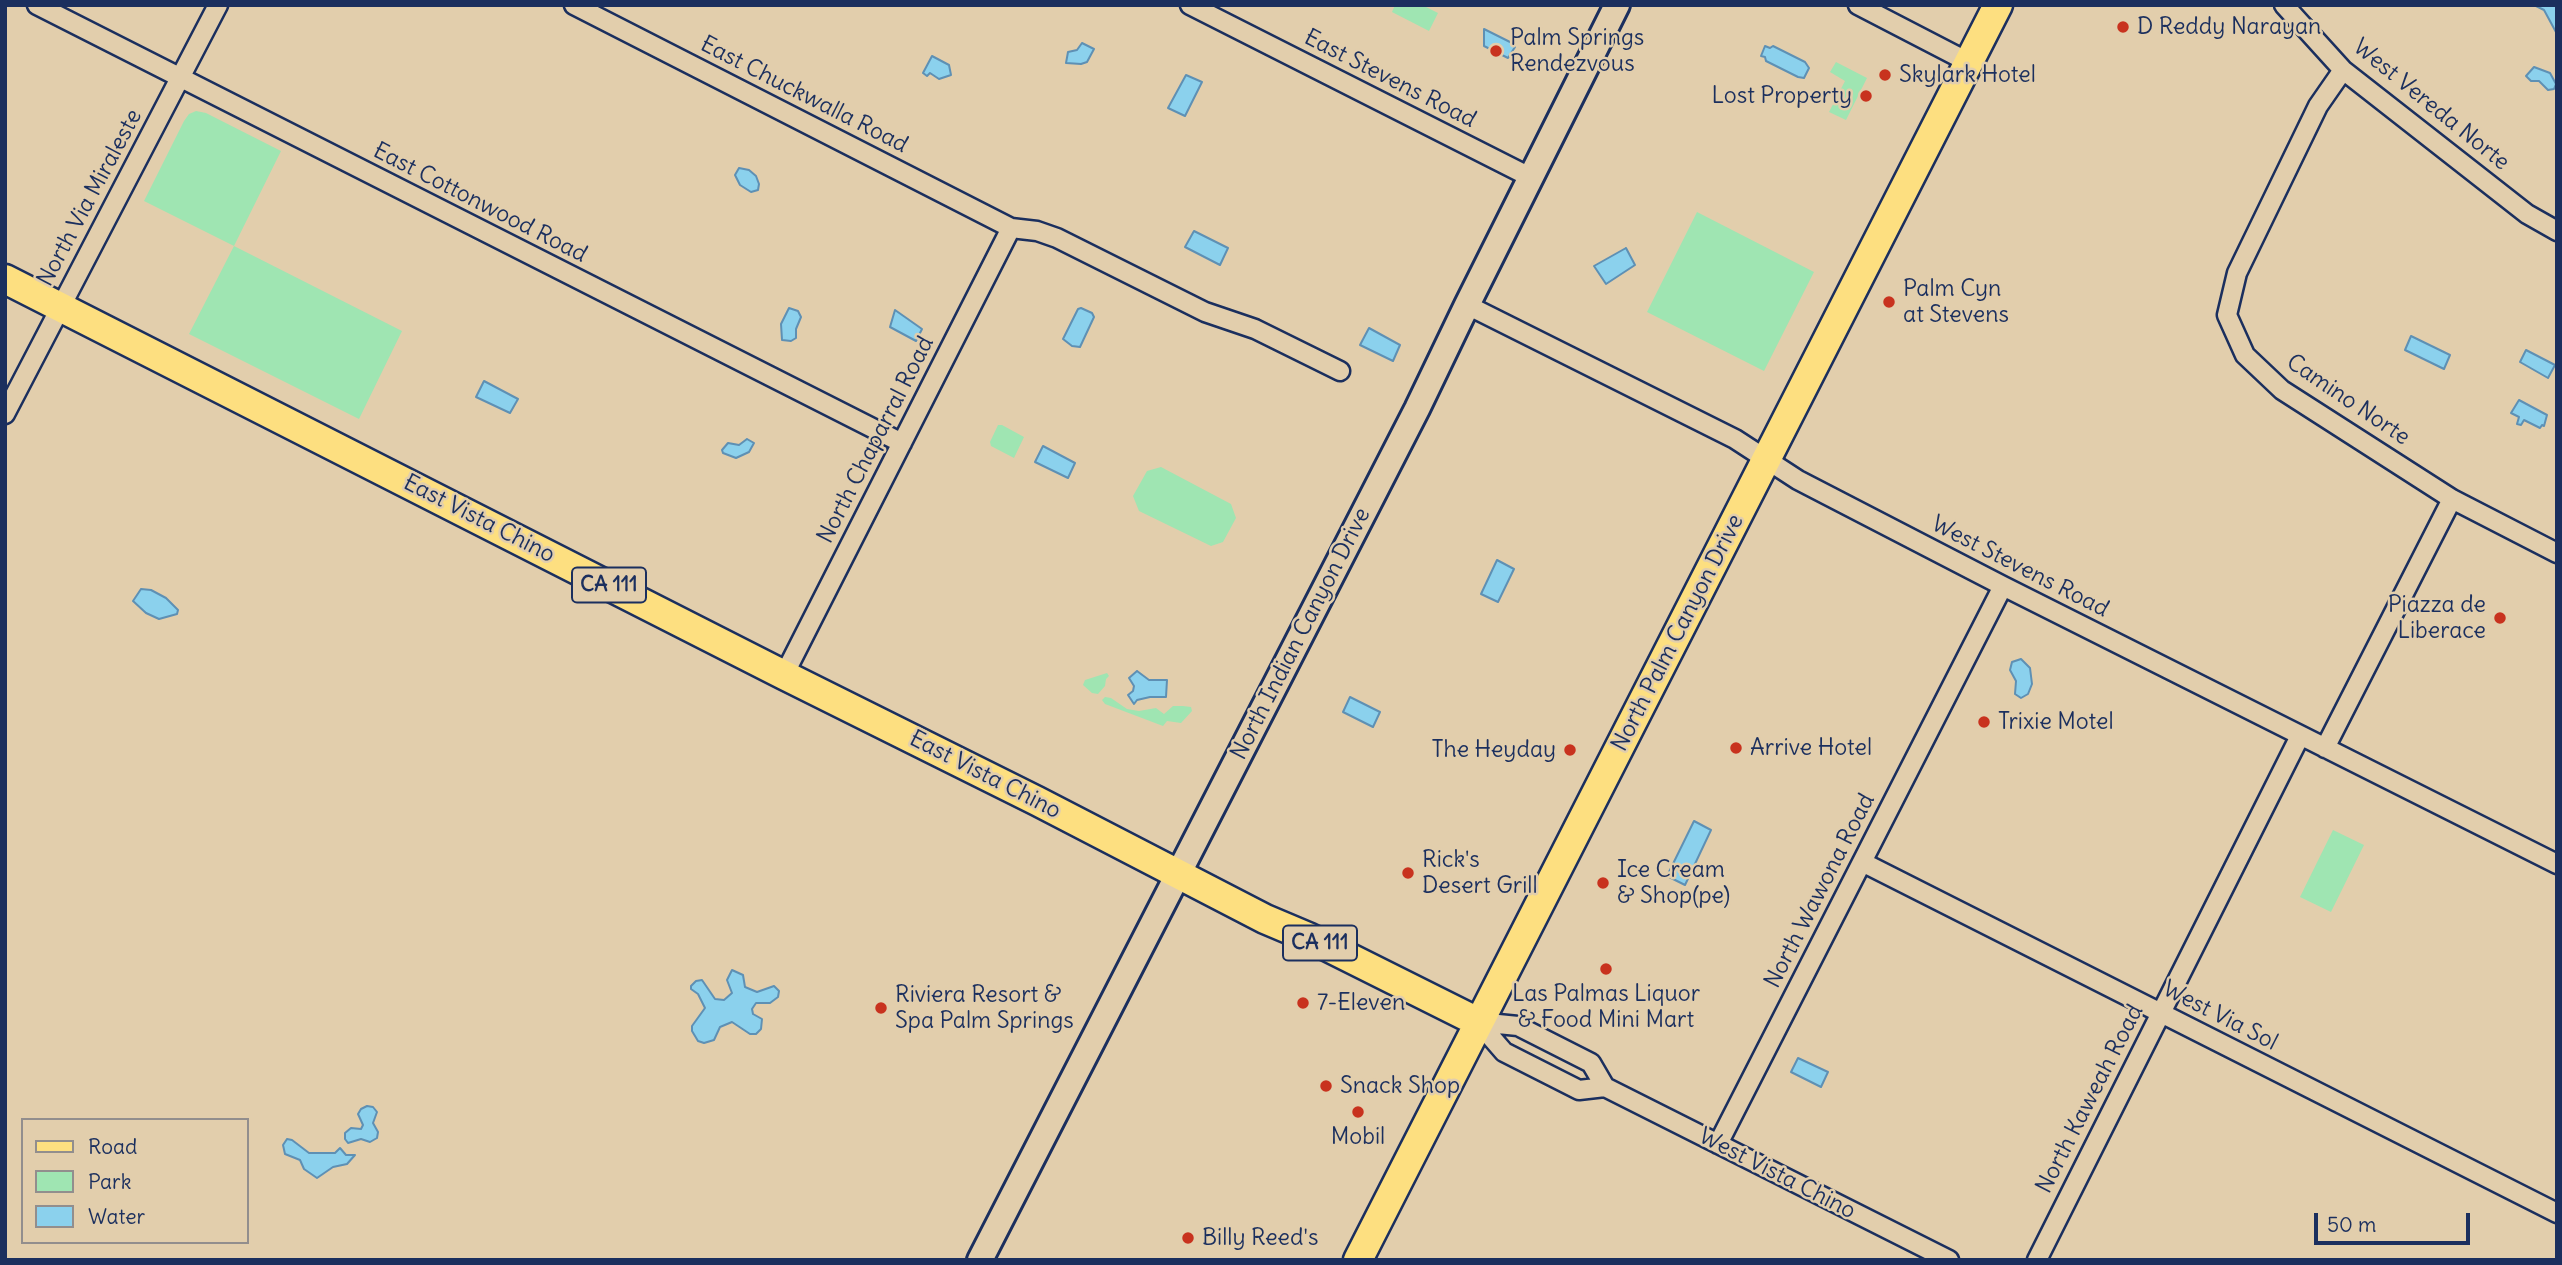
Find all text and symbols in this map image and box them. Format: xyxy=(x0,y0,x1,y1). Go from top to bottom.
place label: D Reddy Narayan xyxy=(2137,13,2321,41)
marker: D Reddy Narayan xyxy=(2115,19,2131,35)
street label: East Stevens Road xyxy=(1300,24,1480,134)
place label: Palm Springs Rendezvous xyxy=(1510,24,1644,78)
street label: East Chuckwalla Road xyxy=(696,31,912,159)
street label: West Vereda Norte xyxy=(2347,34,2515,176)
marker: Palm Springs Rendezvous xyxy=(1488,43,1504,59)
place label: Skylark Hotel xyxy=(1899,61,2036,89)
marker: Skylark Hotel xyxy=(1877,67,1893,83)
place label: Lost Property xyxy=(1712,82,1852,110)
marker: Lost Property xyxy=(1858,88,1874,104)
street label: North Via Miraleste xyxy=(32,105,148,291)
street label: East Cottonwood Road xyxy=(369,137,591,269)
place label: Palm Cyn at Stevens xyxy=(1903,275,2009,329)
marker: Palm Cyn at Stevens xyxy=(1881,294,1897,310)
street label: North Chaparral Road xyxy=(812,332,940,548)
street label: Camino Norte xyxy=(2281,349,2415,451)
street label: East Vista Chino xyxy=(399,469,559,569)
street label: North Indian Canyon Drive xyxy=(1225,504,1377,764)
street label: North Palm Canyon Drive xyxy=(1606,510,1750,756)
street label: West Stevens Road xyxy=(1927,510,2113,624)
road number: CA 111 xyxy=(572,568,646,602)
place label: Piazza de Liberace xyxy=(2388,591,2486,645)
marker: Piazza de Liberace xyxy=(2492,610,2508,626)
place label: Trixie Motel xyxy=(1998,708,2114,736)
marker: Trixie Motel xyxy=(1976,714,1992,730)
street label: East Vista Chino xyxy=(905,725,1065,825)
place label: Arrive Hotel xyxy=(1750,734,1872,762)
place label: The Heyday xyxy=(1431,736,1556,764)
marker: Arrive Hotel xyxy=(1728,740,1744,756)
marker: The Heyday xyxy=(1562,742,1578,758)
street label: North Wawona Road xyxy=(1759,789,1881,993)
place label: Rick's Desert Grill xyxy=(1422,846,1538,900)
place label: Ice Cream & Shop(pe) xyxy=(1617,856,1730,910)
marker: Rick's Desert Grill xyxy=(1400,865,1416,881)
marker: Ice Cream & Shop(pe) xyxy=(1595,875,1611,891)
road number: CA 111 xyxy=(1283,926,1357,960)
marker: Las Palmas Liquor & Food Mini Mart xyxy=(1598,961,1614,977)
street label: West Via Sol xyxy=(2158,975,2282,1057)
place label: Las Palmas Liquor & Food Mini Mart xyxy=(1512,980,1700,1034)
place label: Riviera Resort & Spa Palm Springs xyxy=(895,981,1074,1035)
place label: 7-Eleven xyxy=(1317,989,1405,1017)
marker: 7-Eleven xyxy=(1295,995,1311,1011)
marker: Riviera Resort & Spa Palm Springs xyxy=(873,1000,889,1016)
street label: North Kaweah Road xyxy=(2030,1000,2150,1198)
place label: Snack Shop xyxy=(1340,1072,1460,1100)
marker: Snack Shop xyxy=(1318,1078,1334,1094)
marker: Mobil xyxy=(1350,1104,1366,1120)
legend xyxy=(21,1118,248,1244)
place label: Mobil xyxy=(1331,1123,1385,1151)
street label: West Vista Chino xyxy=(1694,1123,1860,1225)
text: Road xyxy=(88,1133,137,1160)
text: Park xyxy=(88,1168,131,1195)
scale bar xyxy=(2317,1198,2473,1242)
text: Water xyxy=(88,1203,145,1230)
text: 50 m xyxy=(2327,1211,2376,1238)
place label: Billy Reed's xyxy=(1202,1224,1318,1252)
marker: Billy Reed's xyxy=(1180,1230,1196,1246)

